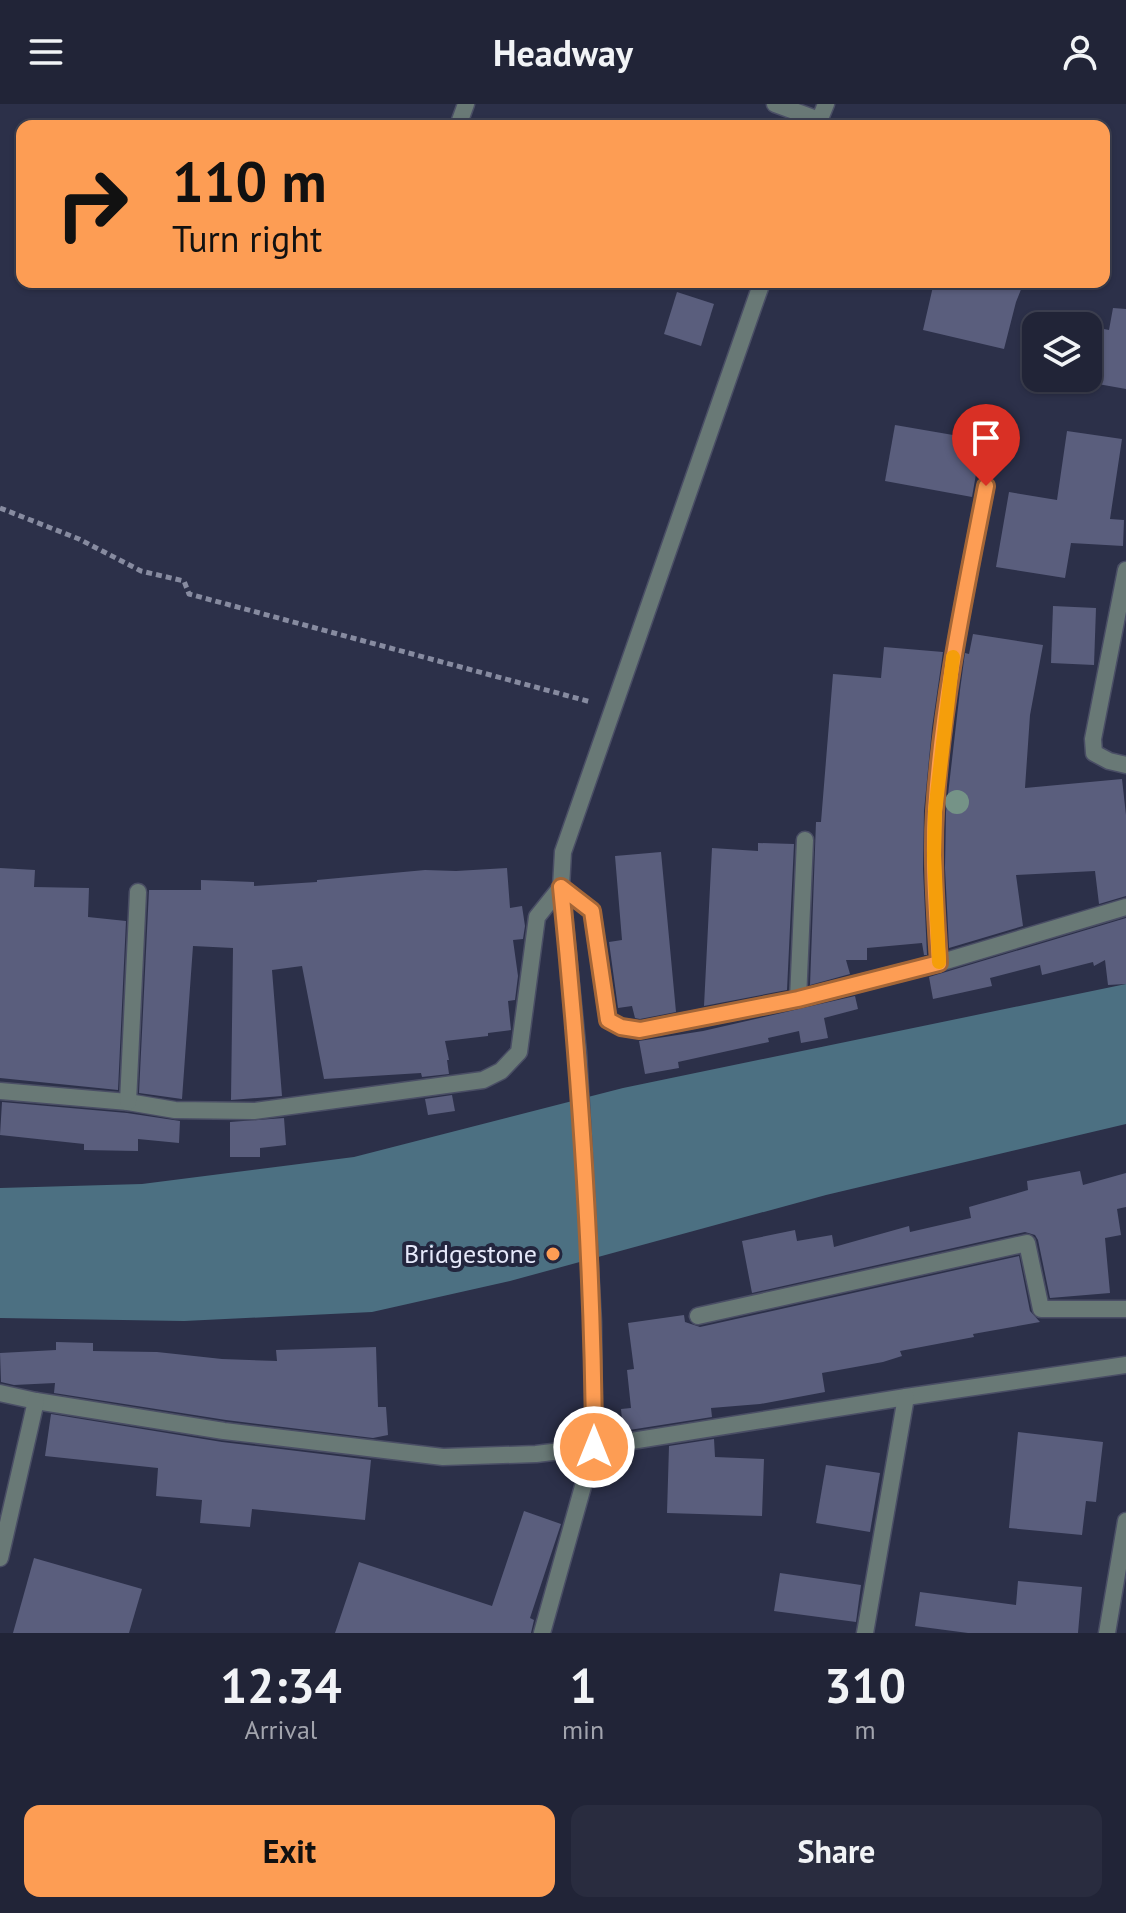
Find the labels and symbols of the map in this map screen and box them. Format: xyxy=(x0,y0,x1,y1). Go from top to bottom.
pin xyxy=(952,404,1020,486)
place label: Bridgestone xyxy=(404,1237,537,1270)
marker: Bridgestone xyxy=(544,1245,562,1263)
position arrow xyxy=(552,1405,636,1489)

